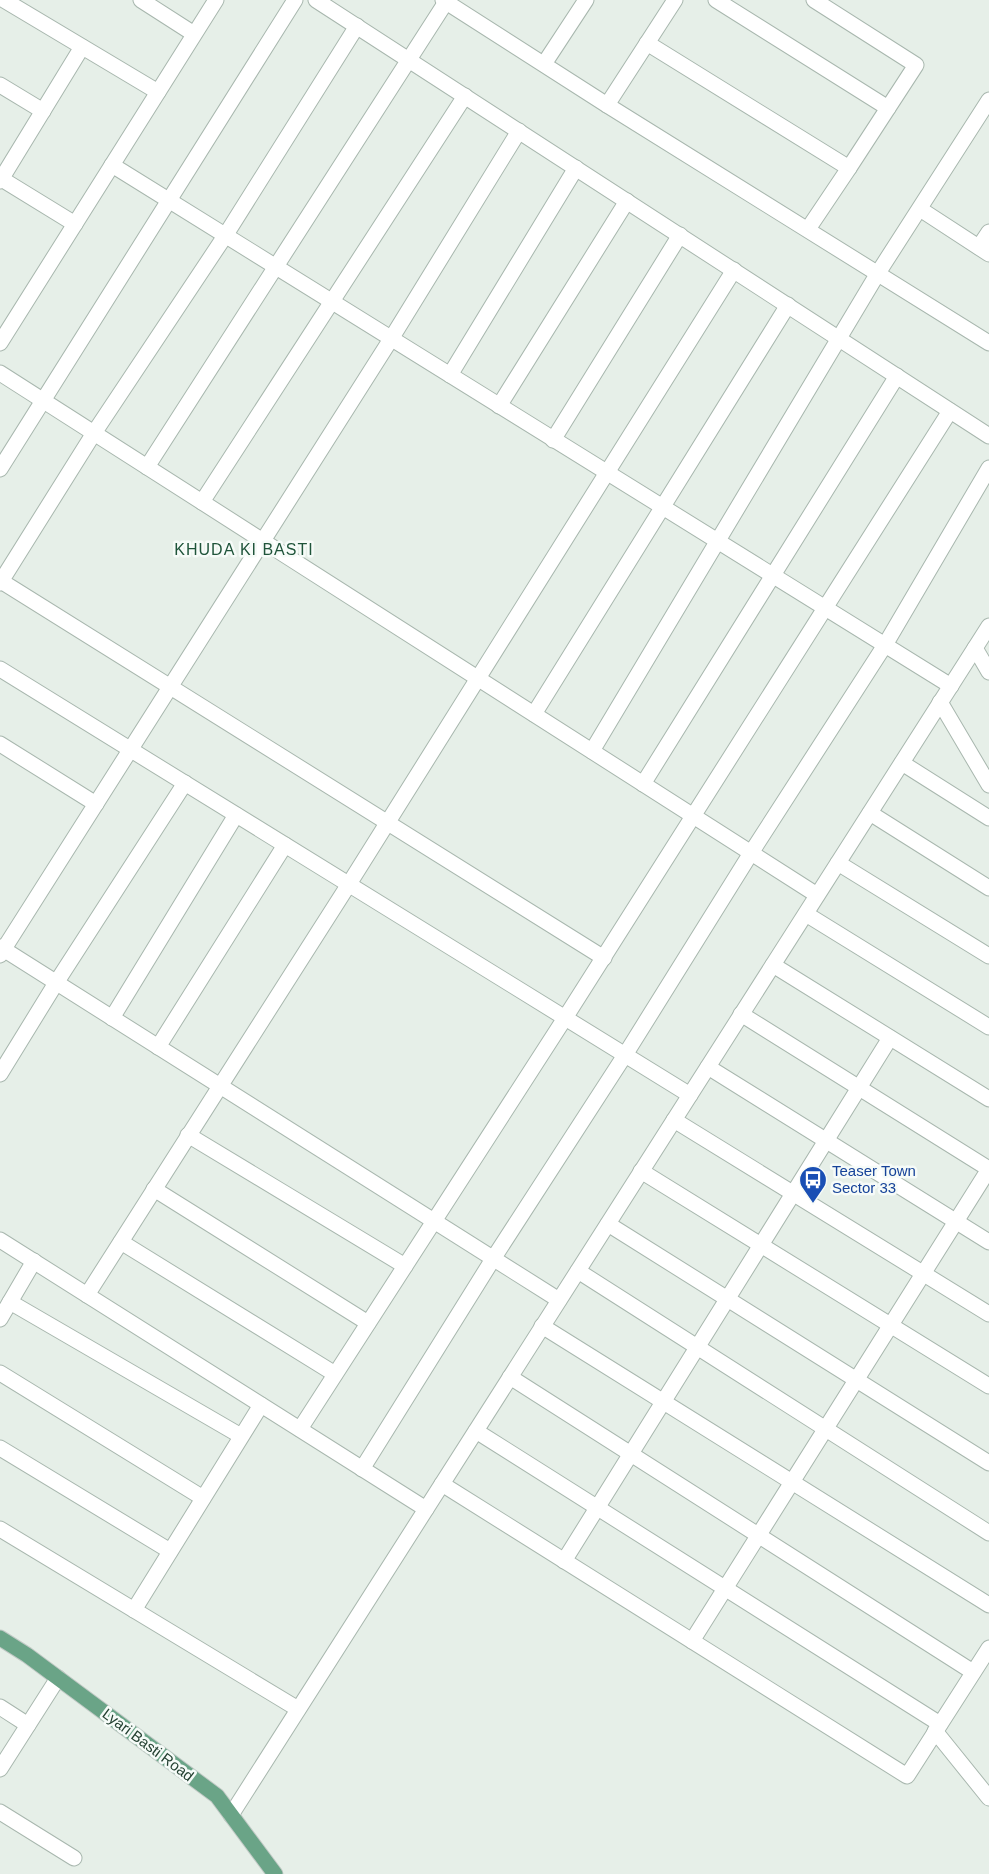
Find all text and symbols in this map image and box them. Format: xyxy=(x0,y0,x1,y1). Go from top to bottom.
district label: KHUDA KI BASTI xyxy=(174,541,314,558)
place label: Teaser Town Sector 33 xyxy=(832,1162,916,1196)
bus stop icon: Teaser Town Sector 33 xyxy=(798,1165,828,1204)
street label: Lyari Basti Road xyxy=(99,1705,197,1784)

